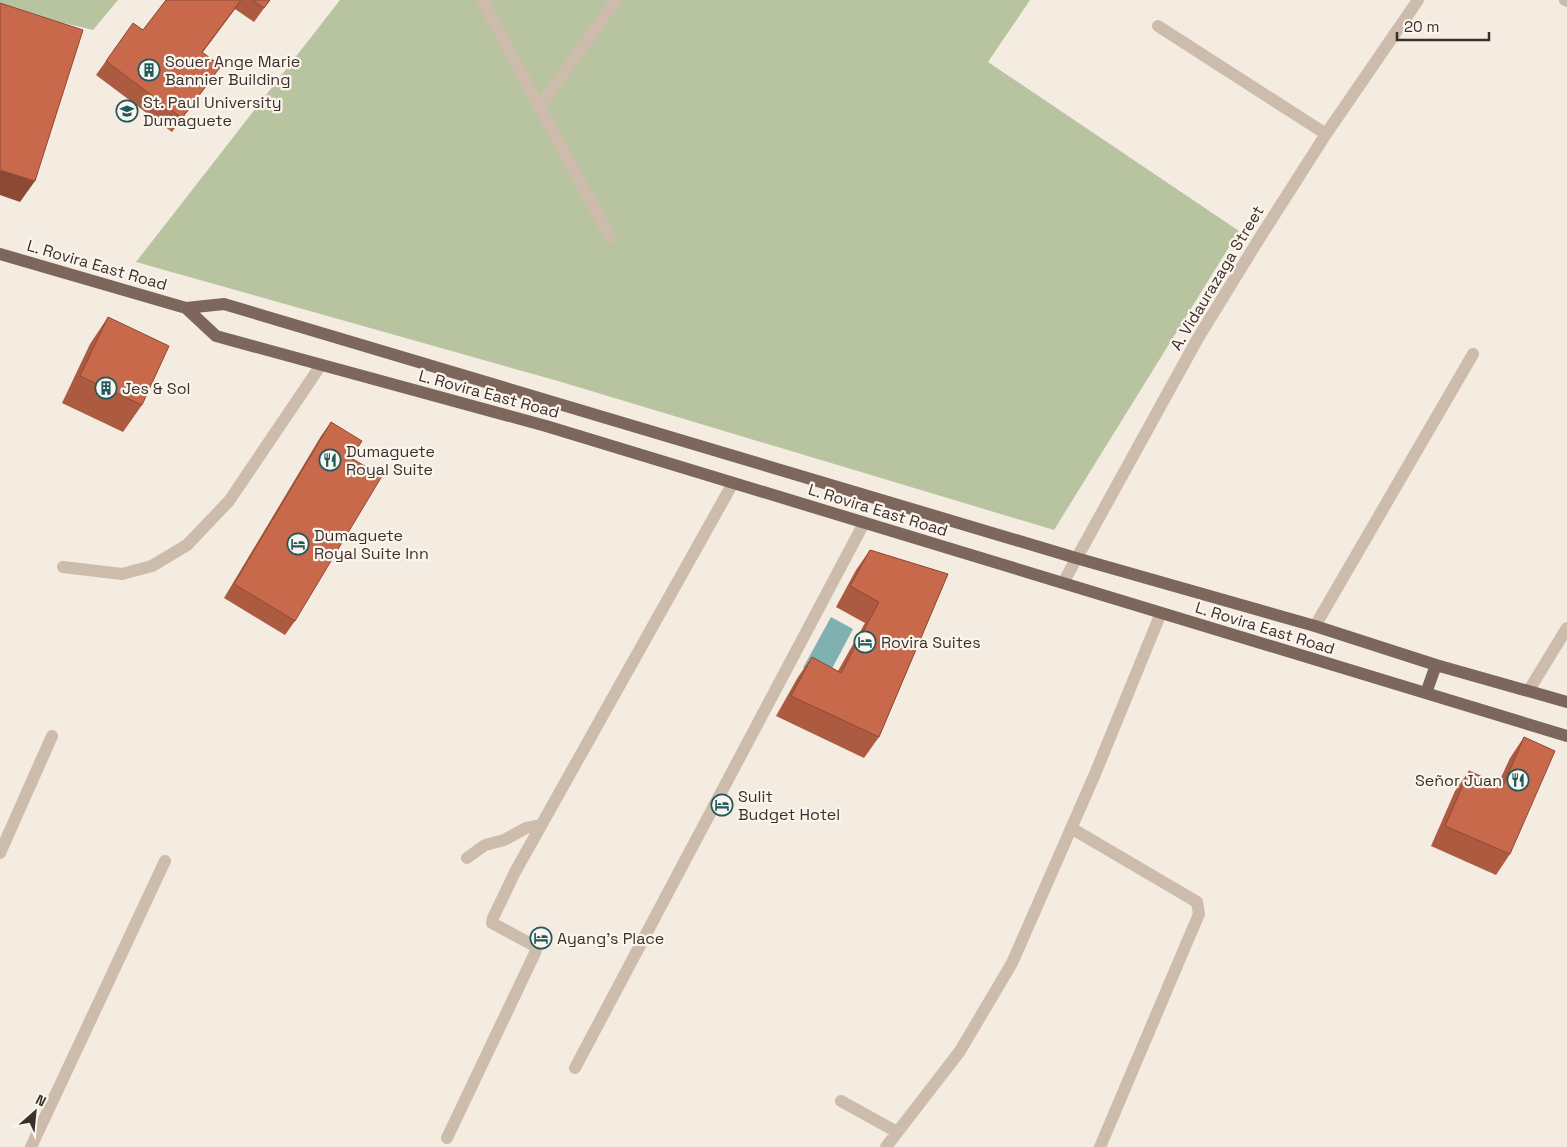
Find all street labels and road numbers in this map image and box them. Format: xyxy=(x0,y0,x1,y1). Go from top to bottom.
street label: A. Vidaurazaga Street xyxy=(1165,202,1269,354)
street label: L. Rovira East Road xyxy=(25,235,169,295)
street label: L. Rovira East Road xyxy=(416,365,562,423)
street label: L. Rovira East Road xyxy=(806,479,950,541)
street label: L. Rovira East Road xyxy=(1193,597,1337,659)

